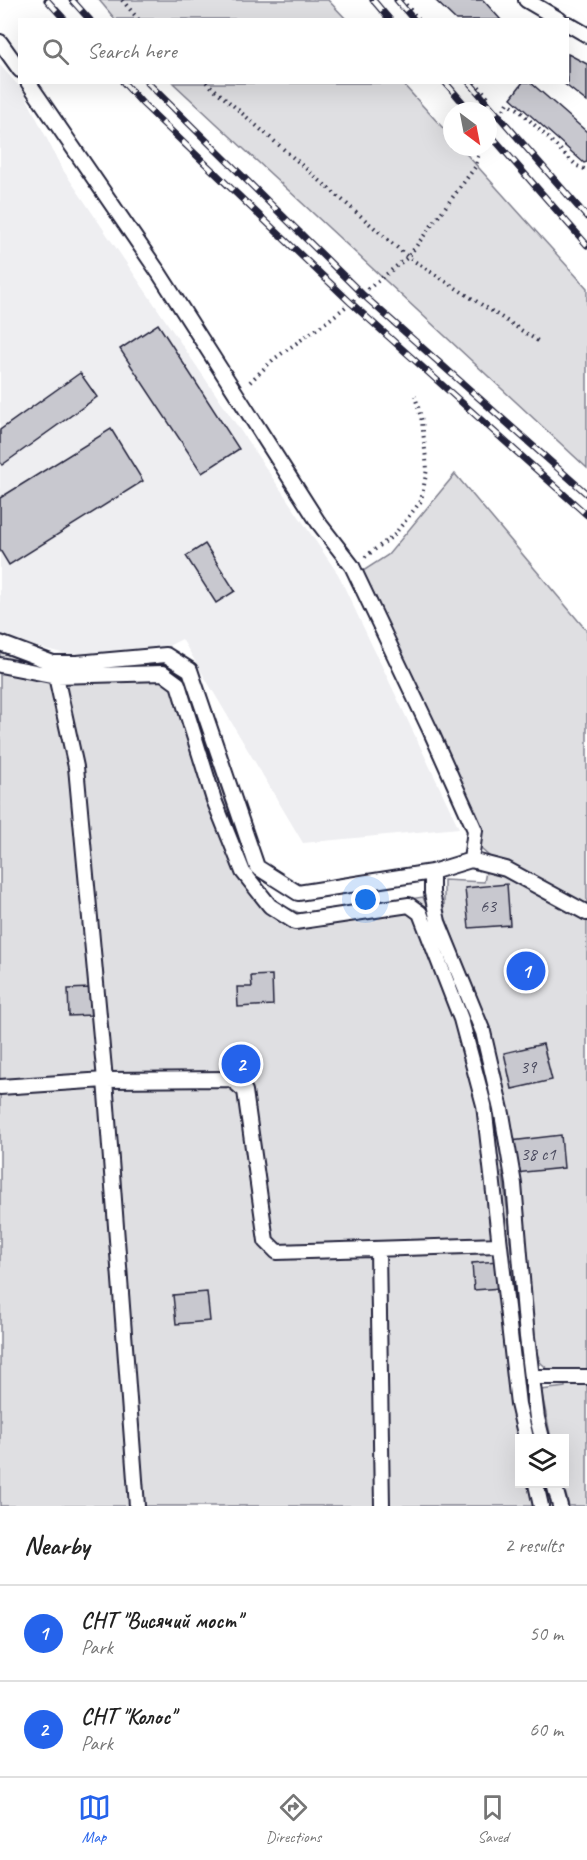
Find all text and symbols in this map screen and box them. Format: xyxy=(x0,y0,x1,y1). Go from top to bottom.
search box xyxy=(18,18,569,84)
icon: search xyxy=(39,35,72,68)
text: Search here xyxy=(87,37,177,65)
north arrow xyxy=(443,102,497,156)
your location xyxy=(351,885,380,914)
house number: 63 xyxy=(480,895,498,917)
pin: 1 xyxy=(506,948,546,994)
pin: 2 xyxy=(222,1042,260,1086)
house number: 39 xyxy=(520,1056,538,1078)
house number: 38 с1 xyxy=(520,1143,556,1165)
map controls xyxy=(515,1434,569,1488)
button: layers xyxy=(515,1434,569,1488)
text: Nearby xyxy=(24,1529,89,1562)
text: 2 results xyxy=(504,1533,563,1558)
text: СНТ "Висячий мост" xyxy=(81,1607,242,1635)
text: 1 xyxy=(39,1621,48,1646)
text: 50 m xyxy=(529,1621,563,1646)
text: Park xyxy=(81,1635,113,1660)
text: СНТ "Колос" xyxy=(81,1703,175,1731)
text: 2 xyxy=(39,1717,48,1742)
text: 60 m xyxy=(529,1717,563,1742)
text: Park xyxy=(81,1731,113,1756)
tab: Map xyxy=(78,1791,111,1847)
tab: Directions xyxy=(266,1791,321,1847)
tab: Saved xyxy=(476,1791,509,1847)

